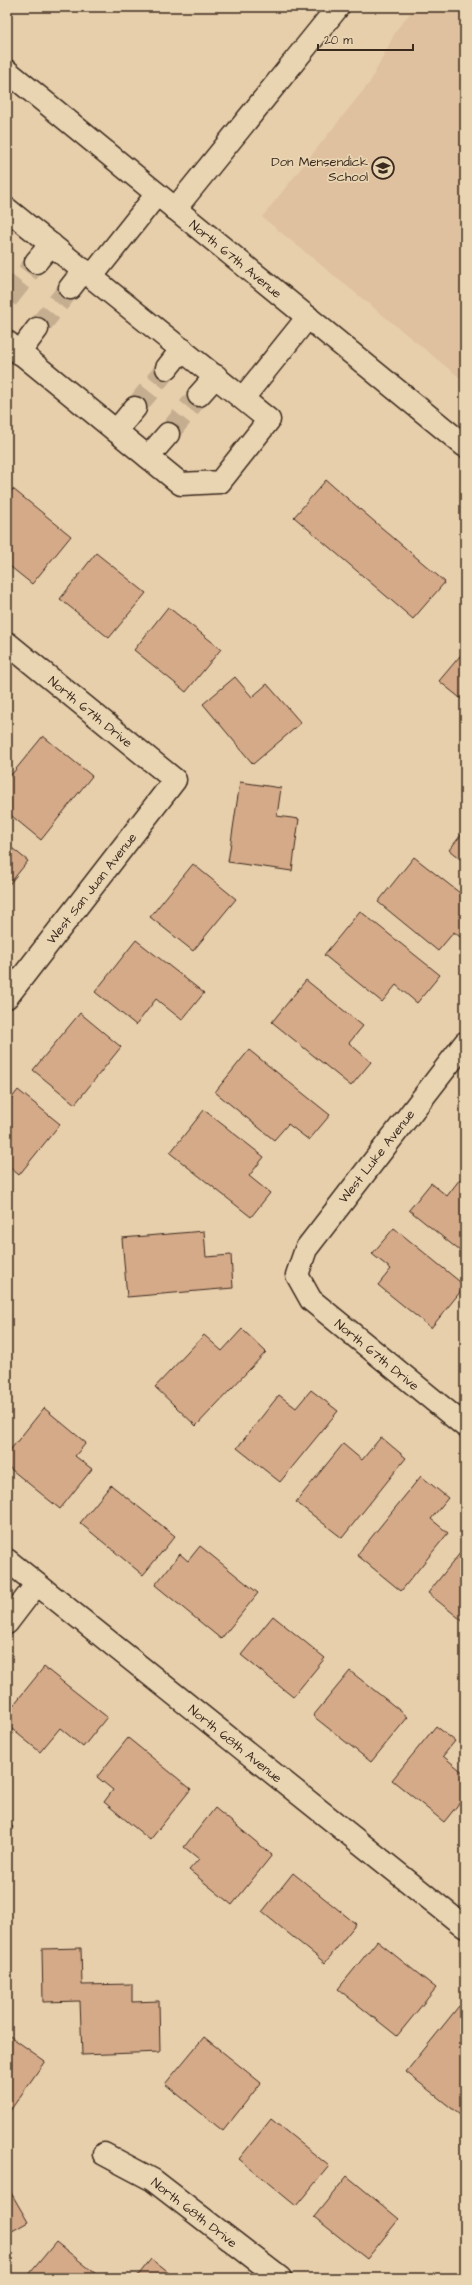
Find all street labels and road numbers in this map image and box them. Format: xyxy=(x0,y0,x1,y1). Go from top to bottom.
street label: North 67th Avenue xyxy=(185,216,286,303)
street label: North 67th Drive xyxy=(44,672,136,752)
street label: West San Juan Avenue xyxy=(43,829,141,948)
street label: West Luke Avenue xyxy=(335,1106,419,1207)
street label: North 67th Drive xyxy=(331,1315,423,1395)
street label: North 68th Avenue xyxy=(184,1701,286,1787)
street label: North 68th Drive xyxy=(147,2174,241,2252)

